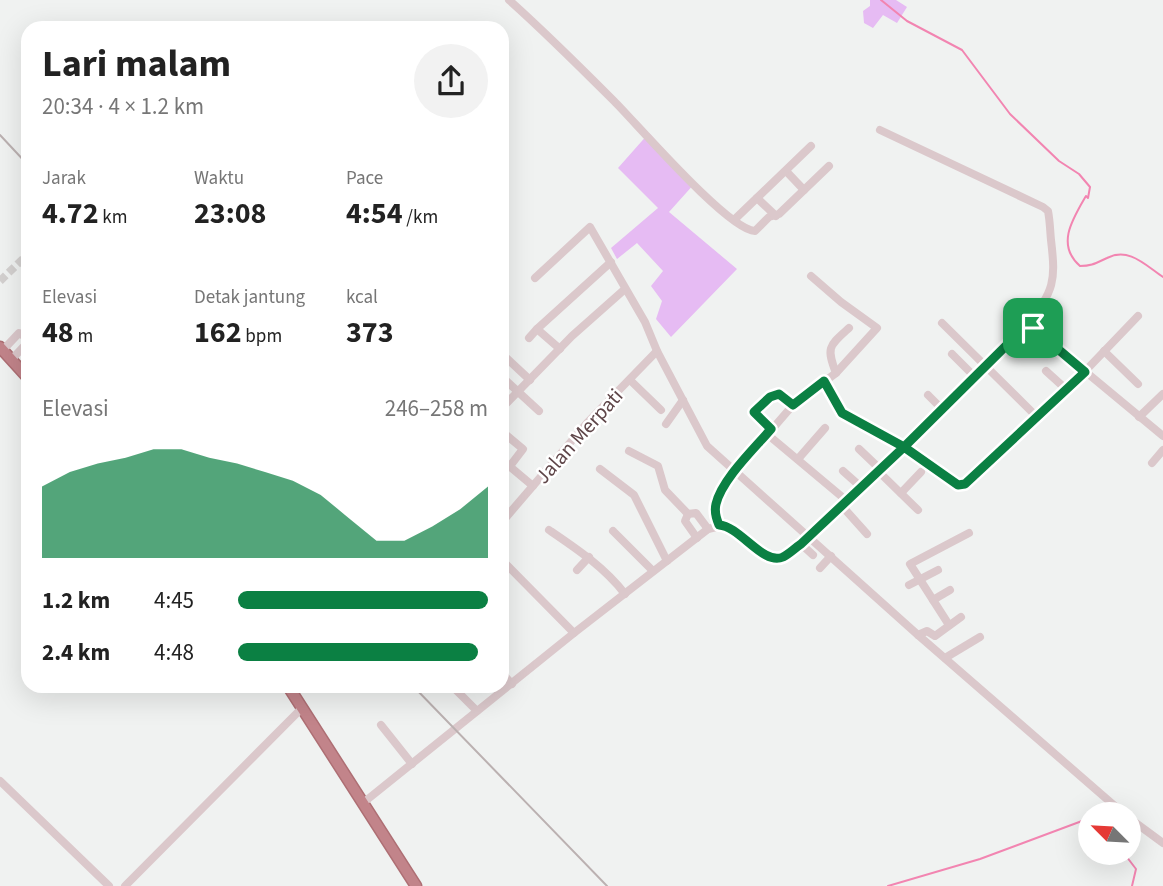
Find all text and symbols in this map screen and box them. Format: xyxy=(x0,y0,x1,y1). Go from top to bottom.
text: Lari malam xyxy=(42,37,231,91)
button: share xyxy=(414,44,488,118)
text: 20:34 · 4 × 1.2 km xyxy=(42,90,204,123)
text: Jarak xyxy=(42,165,86,192)
text: Waktu xyxy=(194,165,244,192)
text: Pace xyxy=(346,165,383,192)
text: 4.72 xyxy=(42,192,99,235)
text: 23:08 xyxy=(194,192,266,235)
text: 4:54 xyxy=(346,192,403,235)
text: km xyxy=(99,204,128,231)
text: /km xyxy=(403,204,438,231)
text: Elevasi xyxy=(42,284,97,311)
text: Detak jantung xyxy=(194,284,305,311)
text: kcal xyxy=(346,284,378,311)
pin xyxy=(1003,298,1063,358)
icon: arrive xyxy=(1014,309,1052,347)
text: 48 xyxy=(42,311,74,354)
text: 162 xyxy=(194,311,242,354)
text: 373 xyxy=(346,311,394,354)
text: m xyxy=(74,323,93,350)
text: bpm xyxy=(242,323,282,350)
street label: Jalan Merpati xyxy=(528,382,630,490)
text: Elevasi xyxy=(42,392,109,425)
text: 246–258 m xyxy=(385,392,488,425)
text: 1.2 km xyxy=(42,584,110,617)
text: 4:45 xyxy=(154,584,194,617)
text: 2.4 km xyxy=(42,636,110,669)
text: 4:48 xyxy=(154,636,194,669)
north arrow xyxy=(1078,802,1141,864)
map controls xyxy=(1078,802,1141,865)

